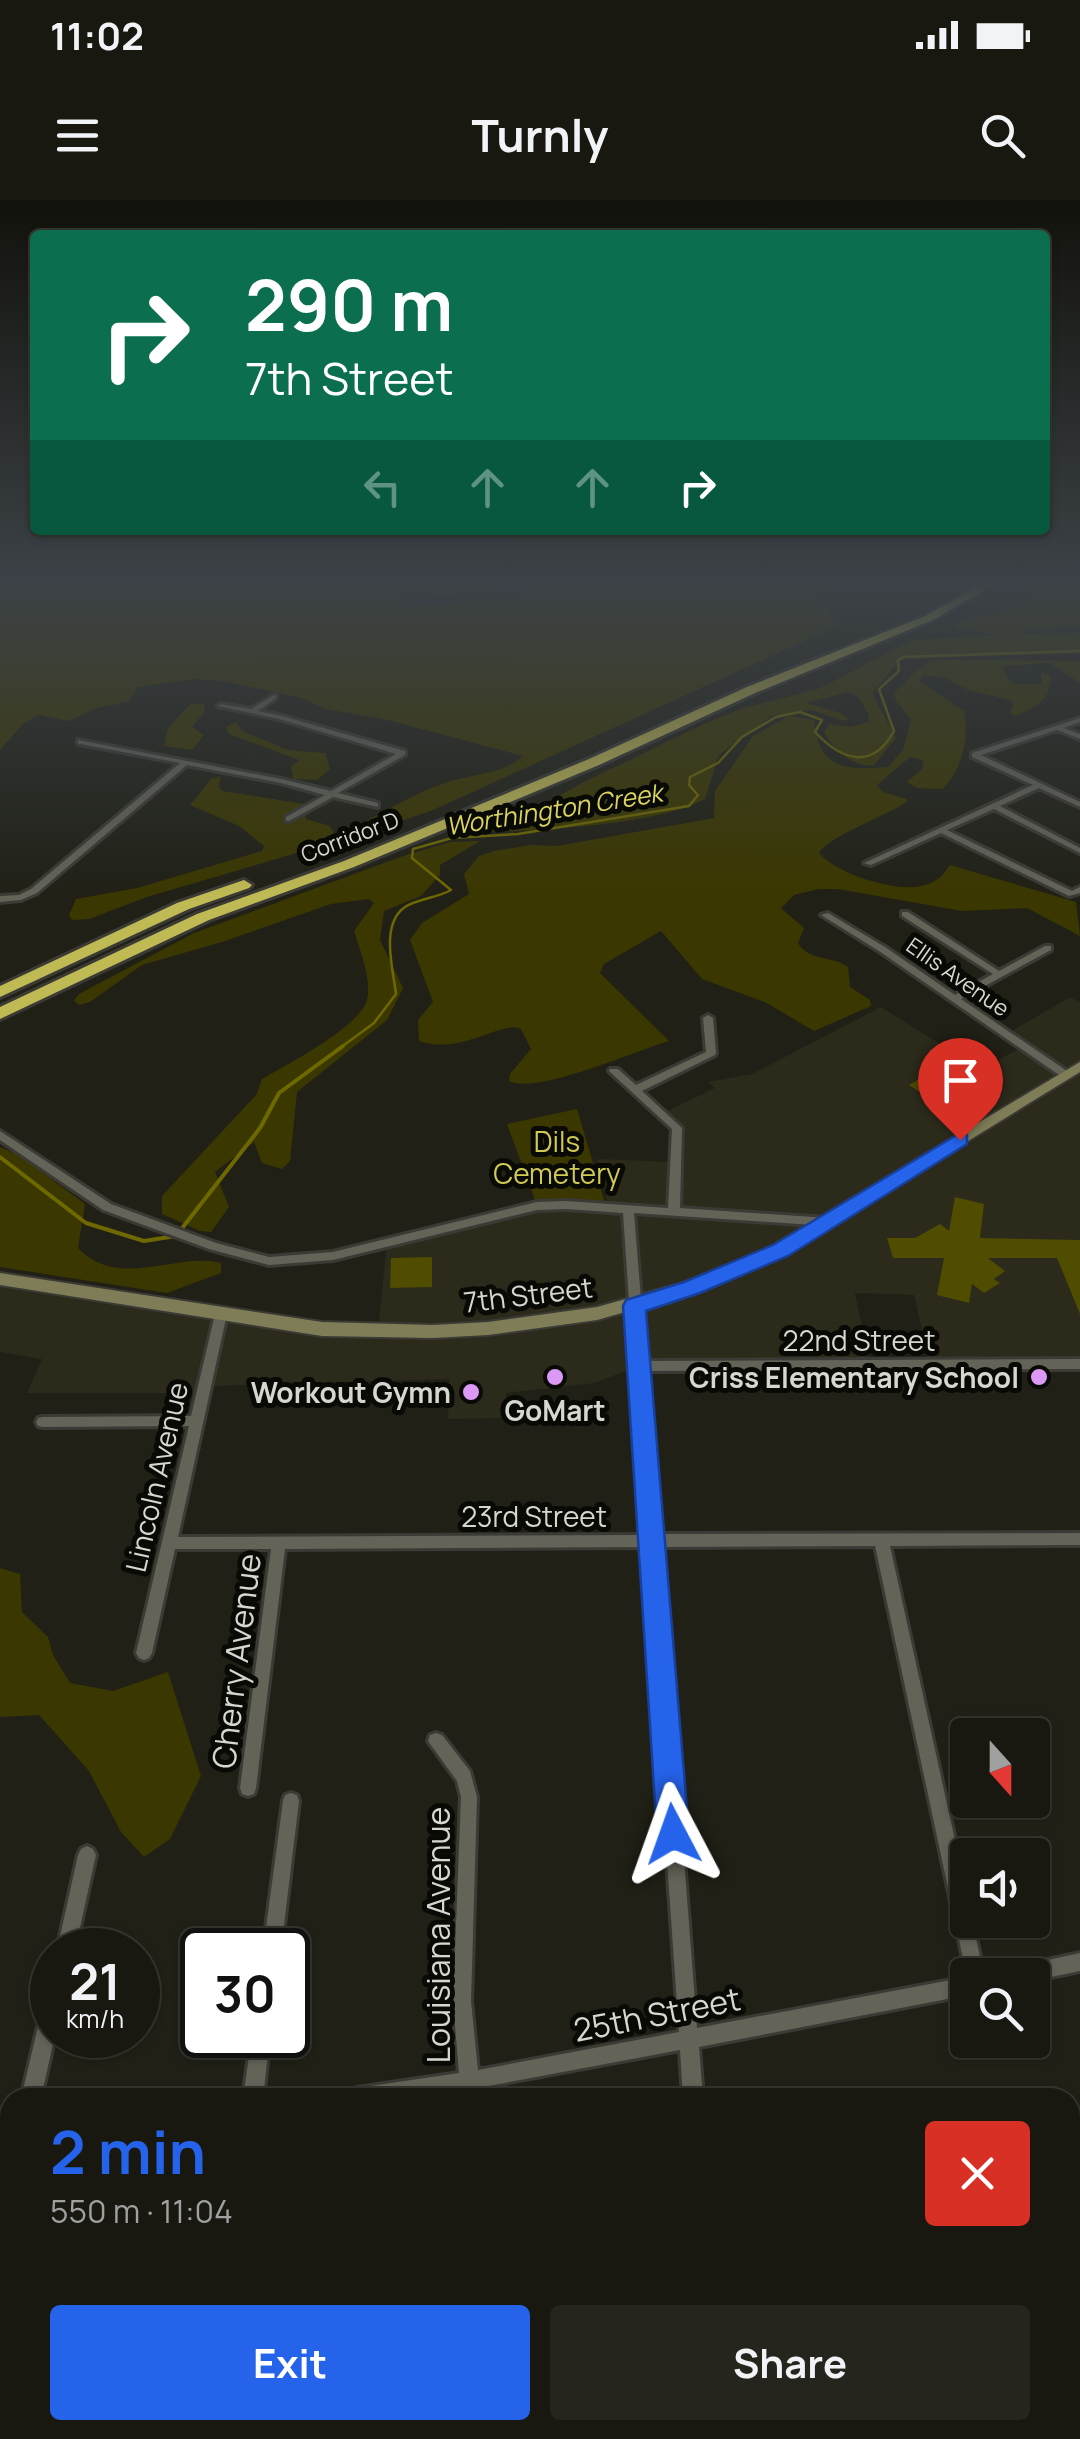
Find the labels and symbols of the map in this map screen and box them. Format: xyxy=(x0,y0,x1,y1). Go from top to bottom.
water label: Worthington Creek xyxy=(443,774,668,843)
street label: Corridor D xyxy=(297,805,403,869)
street label: Ellis Avenue xyxy=(901,931,1016,1024)
pin xyxy=(918,1038,1003,1141)
park label: Dils Cemetery xyxy=(493,1122,621,1192)
street label: 7th Street xyxy=(461,1267,595,1321)
street label: 22nd Street xyxy=(783,1321,935,1359)
place label: Criss Elementary School xyxy=(689,1358,1019,1396)
marker: GoMart xyxy=(544,1366,566,1388)
marker: Criss Elementary School xyxy=(1028,1366,1050,1388)
place label: Workout Gymn xyxy=(251,1373,451,1411)
street label: Lincoln Avenue xyxy=(116,1378,196,1576)
marker: Workout Gymn xyxy=(460,1381,482,1403)
place label: GoMart xyxy=(504,1391,606,1429)
street label: 23rd Street xyxy=(461,1497,607,1535)
street label: Cherry Avenue xyxy=(201,1551,271,1771)
north arrow xyxy=(950,1718,1050,1818)
position arrow xyxy=(621,1782,725,1886)
street label: Louisiana Avenue xyxy=(416,1807,460,2063)
speed limit sign: 30 xyxy=(180,1928,310,2058)
street label: 25th Street xyxy=(570,1976,744,2052)

